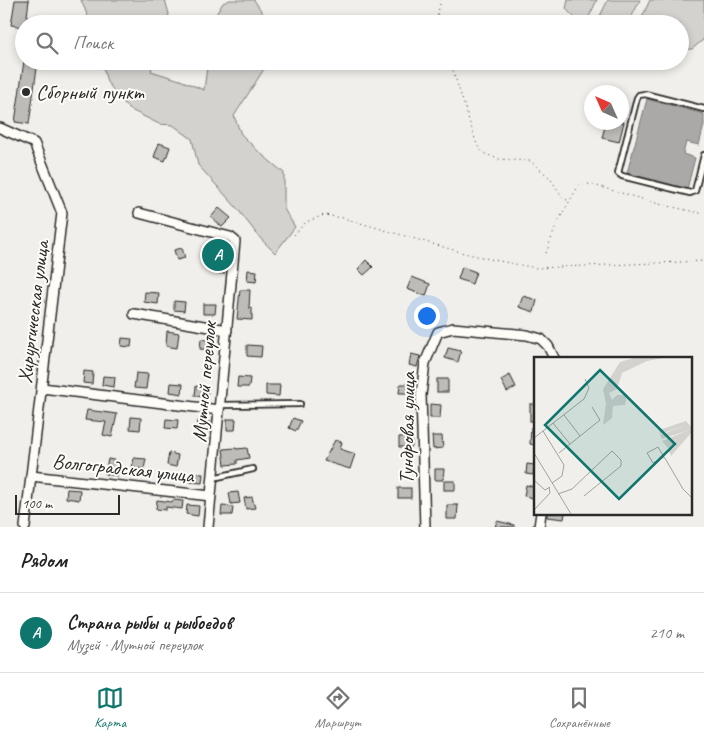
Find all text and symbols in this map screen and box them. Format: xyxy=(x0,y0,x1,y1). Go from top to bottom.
search box xyxy=(15,15,689,70)
icon: search xyxy=(33,29,61,57)
text: Поиск xyxy=(73,31,113,55)
place label: Сборный пункт xyxy=(36,79,145,105)
north arrow xyxy=(584,85,629,130)
marker: Сборный пункт xyxy=(20,86,32,98)
pin: A xyxy=(202,236,234,274)
street label: Хирургическая улица xyxy=(11,237,55,385)
your location xyxy=(414,303,440,329)
street label: Мутной переулок xyxy=(186,319,222,443)
inset map xyxy=(534,357,692,514)
street label: Тундровая улица xyxy=(393,370,421,484)
street label: Волгоградская улица xyxy=(51,448,197,489)
scale bar xyxy=(15,492,120,515)
text: 100 m xyxy=(22,495,52,512)
text: Рядом xyxy=(20,547,67,573)
text: Страна рыбы и рыбоедов xyxy=(67,611,232,635)
text: A xyxy=(32,623,40,643)
text: 210 m xyxy=(650,623,684,643)
text: Музей · Мутной переулок xyxy=(67,635,203,655)
tab: Карта xyxy=(94,684,126,731)
tab: Маршрут xyxy=(315,684,361,731)
tab: Сохранённые xyxy=(549,684,610,731)

